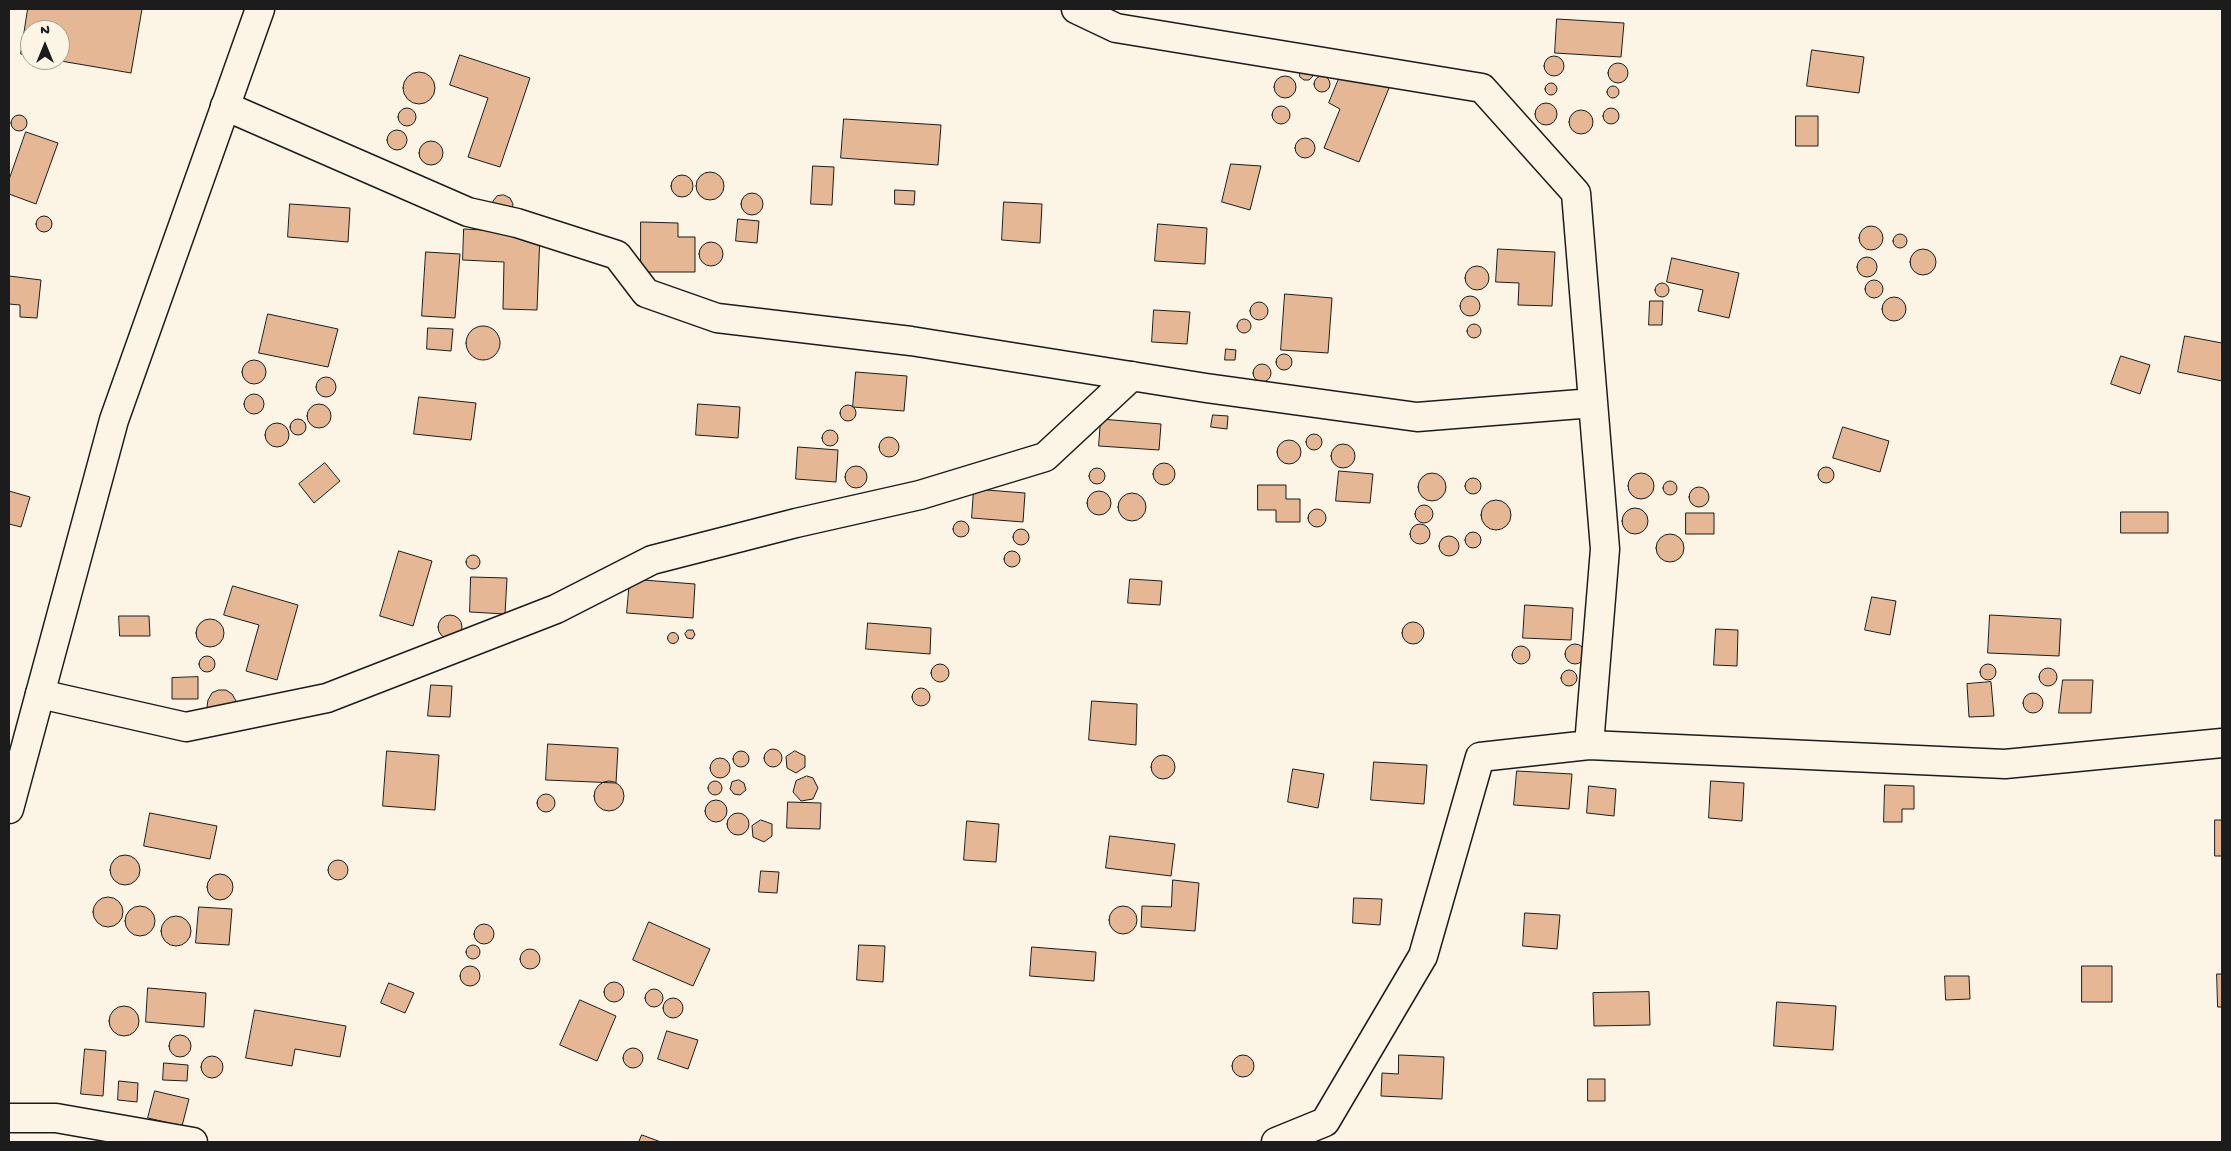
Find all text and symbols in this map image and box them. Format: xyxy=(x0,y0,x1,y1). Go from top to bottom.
north arrow xyxy=(20,20,70,70)
text: N xyxy=(40,22,50,39)

